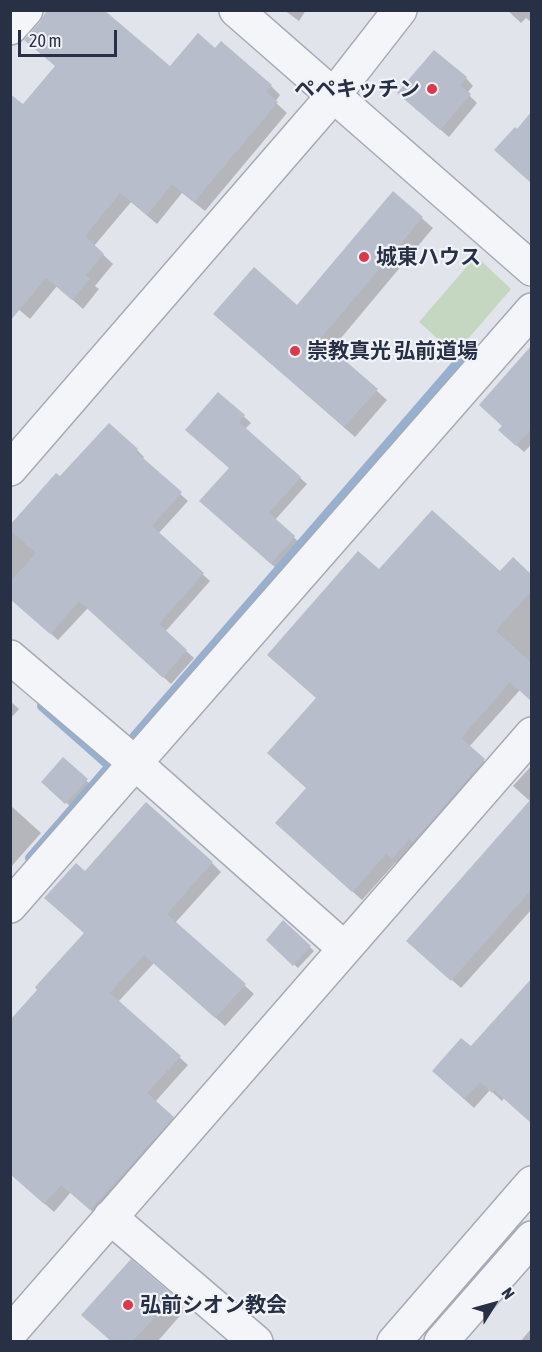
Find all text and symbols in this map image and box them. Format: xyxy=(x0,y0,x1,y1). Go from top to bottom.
scale bar xyxy=(21,18,120,56)
text: 20 m xyxy=(29,30,61,51)
place label: ペペキッチン xyxy=(294,76,420,102)
marker: ペペキッチン xyxy=(425,82,439,96)
place label: 城東ハウス xyxy=(376,244,481,270)
marker: 城東ハウス xyxy=(357,250,371,264)
place label: 崇教真光 弘前道場 xyxy=(307,338,478,364)
marker: 崇教真光 弘前道場 xyxy=(288,344,302,358)
north arrow xyxy=(464,1274,524,1334)
text: N xyxy=(498,1284,518,1302)
place label: 弘前シオン教会 xyxy=(140,1292,287,1318)
marker: 弘前シオン教会 xyxy=(121,1298,135,1312)

